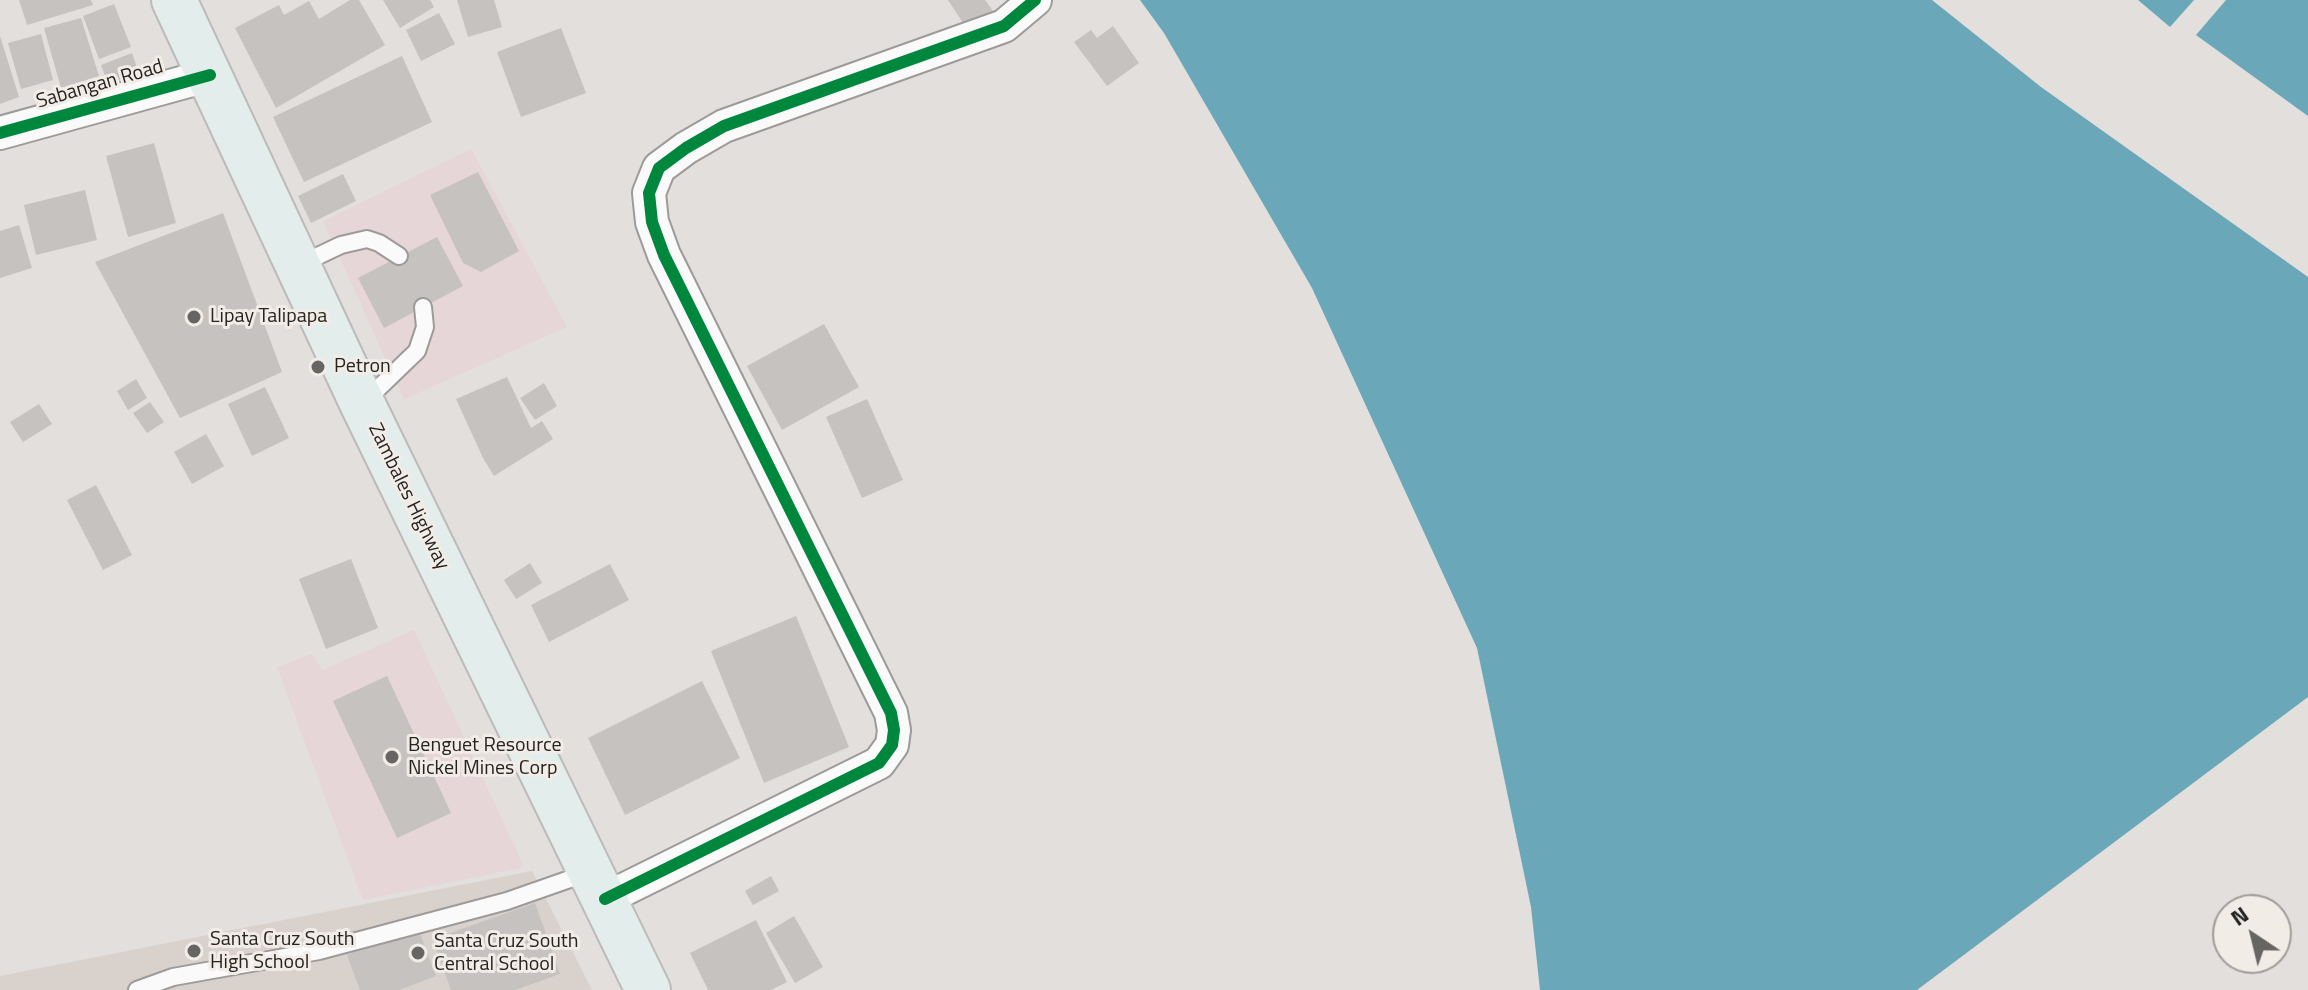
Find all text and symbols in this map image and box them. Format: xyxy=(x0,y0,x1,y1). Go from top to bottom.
street label: Sabangan Road xyxy=(34,55,166,115)
place label: Lipay Talipapa xyxy=(210,305,327,329)
marker: Lipay Talipapa xyxy=(185,308,203,326)
place label: Petron xyxy=(334,355,391,379)
marker: Petron xyxy=(309,358,327,376)
street label: Zambales Highway xyxy=(362,420,454,574)
place label: Benguet Resource Nickel Mines Corp xyxy=(408,734,562,781)
marker: Benguet Resource Nickel Mines Corp xyxy=(383,748,401,766)
north arrow xyxy=(2212,894,2292,974)
text: N xyxy=(2223,898,2255,934)
place label: Santa Cruz South High School xyxy=(210,928,355,975)
place label: Santa Cruz South Central School xyxy=(434,930,579,977)
marker: Santa Cruz South High School xyxy=(185,942,203,960)
marker: Santa Cruz South Central School xyxy=(409,944,427,962)

